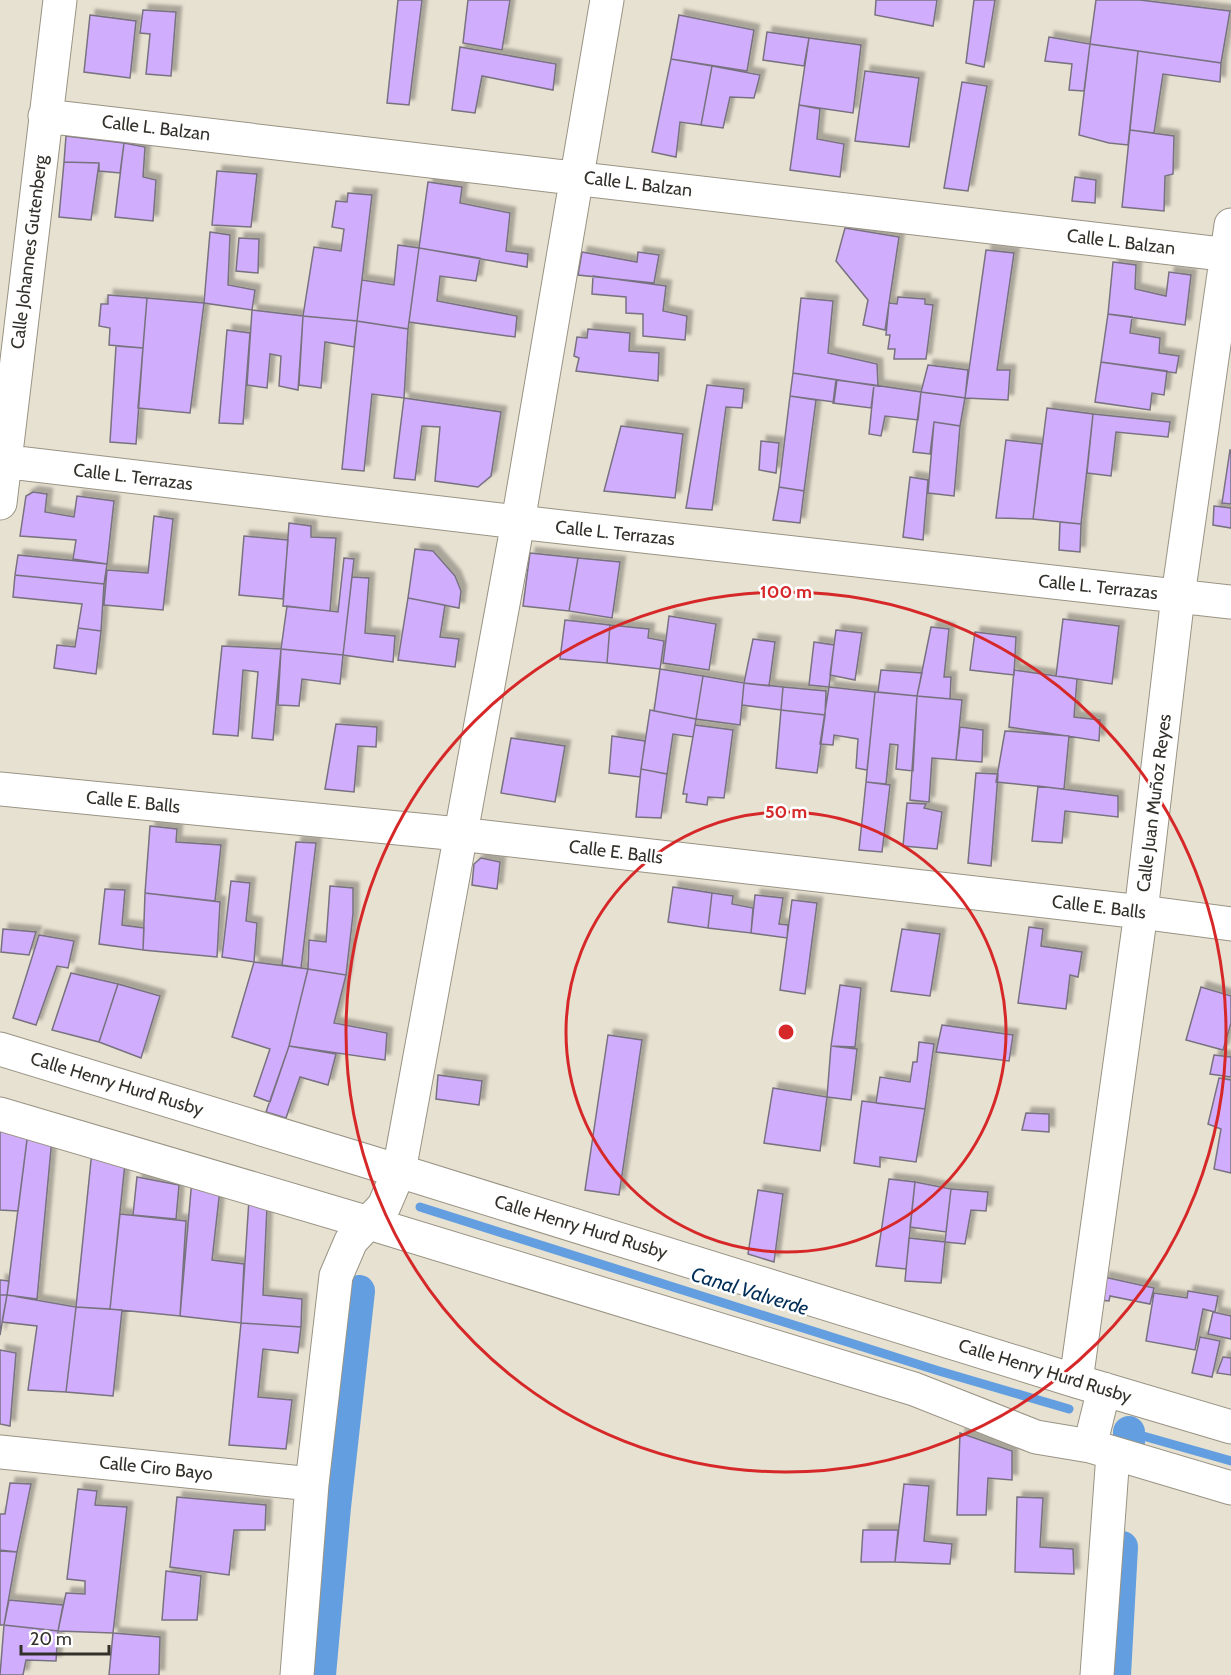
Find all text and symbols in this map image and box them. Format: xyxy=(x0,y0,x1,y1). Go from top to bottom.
street label: Calle L. Balzan xyxy=(101,110,211,146)
street label: Calle Johannes Gutenberg xyxy=(6,153,52,350)
street label: Calle L. Balzan xyxy=(583,166,693,202)
street label: Calle L. Balzan xyxy=(1066,224,1176,260)
street label: Calle L. Terrazas xyxy=(72,459,194,495)
street label: Calle L. Terrazas xyxy=(554,516,676,550)
street label: Calle L. Terrazas xyxy=(1037,570,1159,604)
text: 100 m xyxy=(760,581,812,603)
street label: Calle Juan Muñoz Reyes xyxy=(1132,713,1176,893)
street label: Calle E. Balls xyxy=(85,786,181,818)
text: 50 m xyxy=(765,801,807,823)
street label: Calle E. Balls xyxy=(568,835,664,869)
street label: Calle E. Balls xyxy=(1051,890,1147,924)
centre of rings xyxy=(776,1022,796,1042)
street label: Calle Henry Hurd Rusby xyxy=(28,1047,206,1121)
street label: Calle Henry Hurd Rusby xyxy=(492,1190,670,1264)
water label: Canal Valverde xyxy=(688,1262,812,1320)
street label: Calle Henry Hurd Rusby xyxy=(956,1334,1134,1408)
street label: Calle Ciro Bayo xyxy=(98,1451,214,1485)
scale bar xyxy=(21,1618,110,1656)
text: 20 m xyxy=(30,1628,72,1650)

